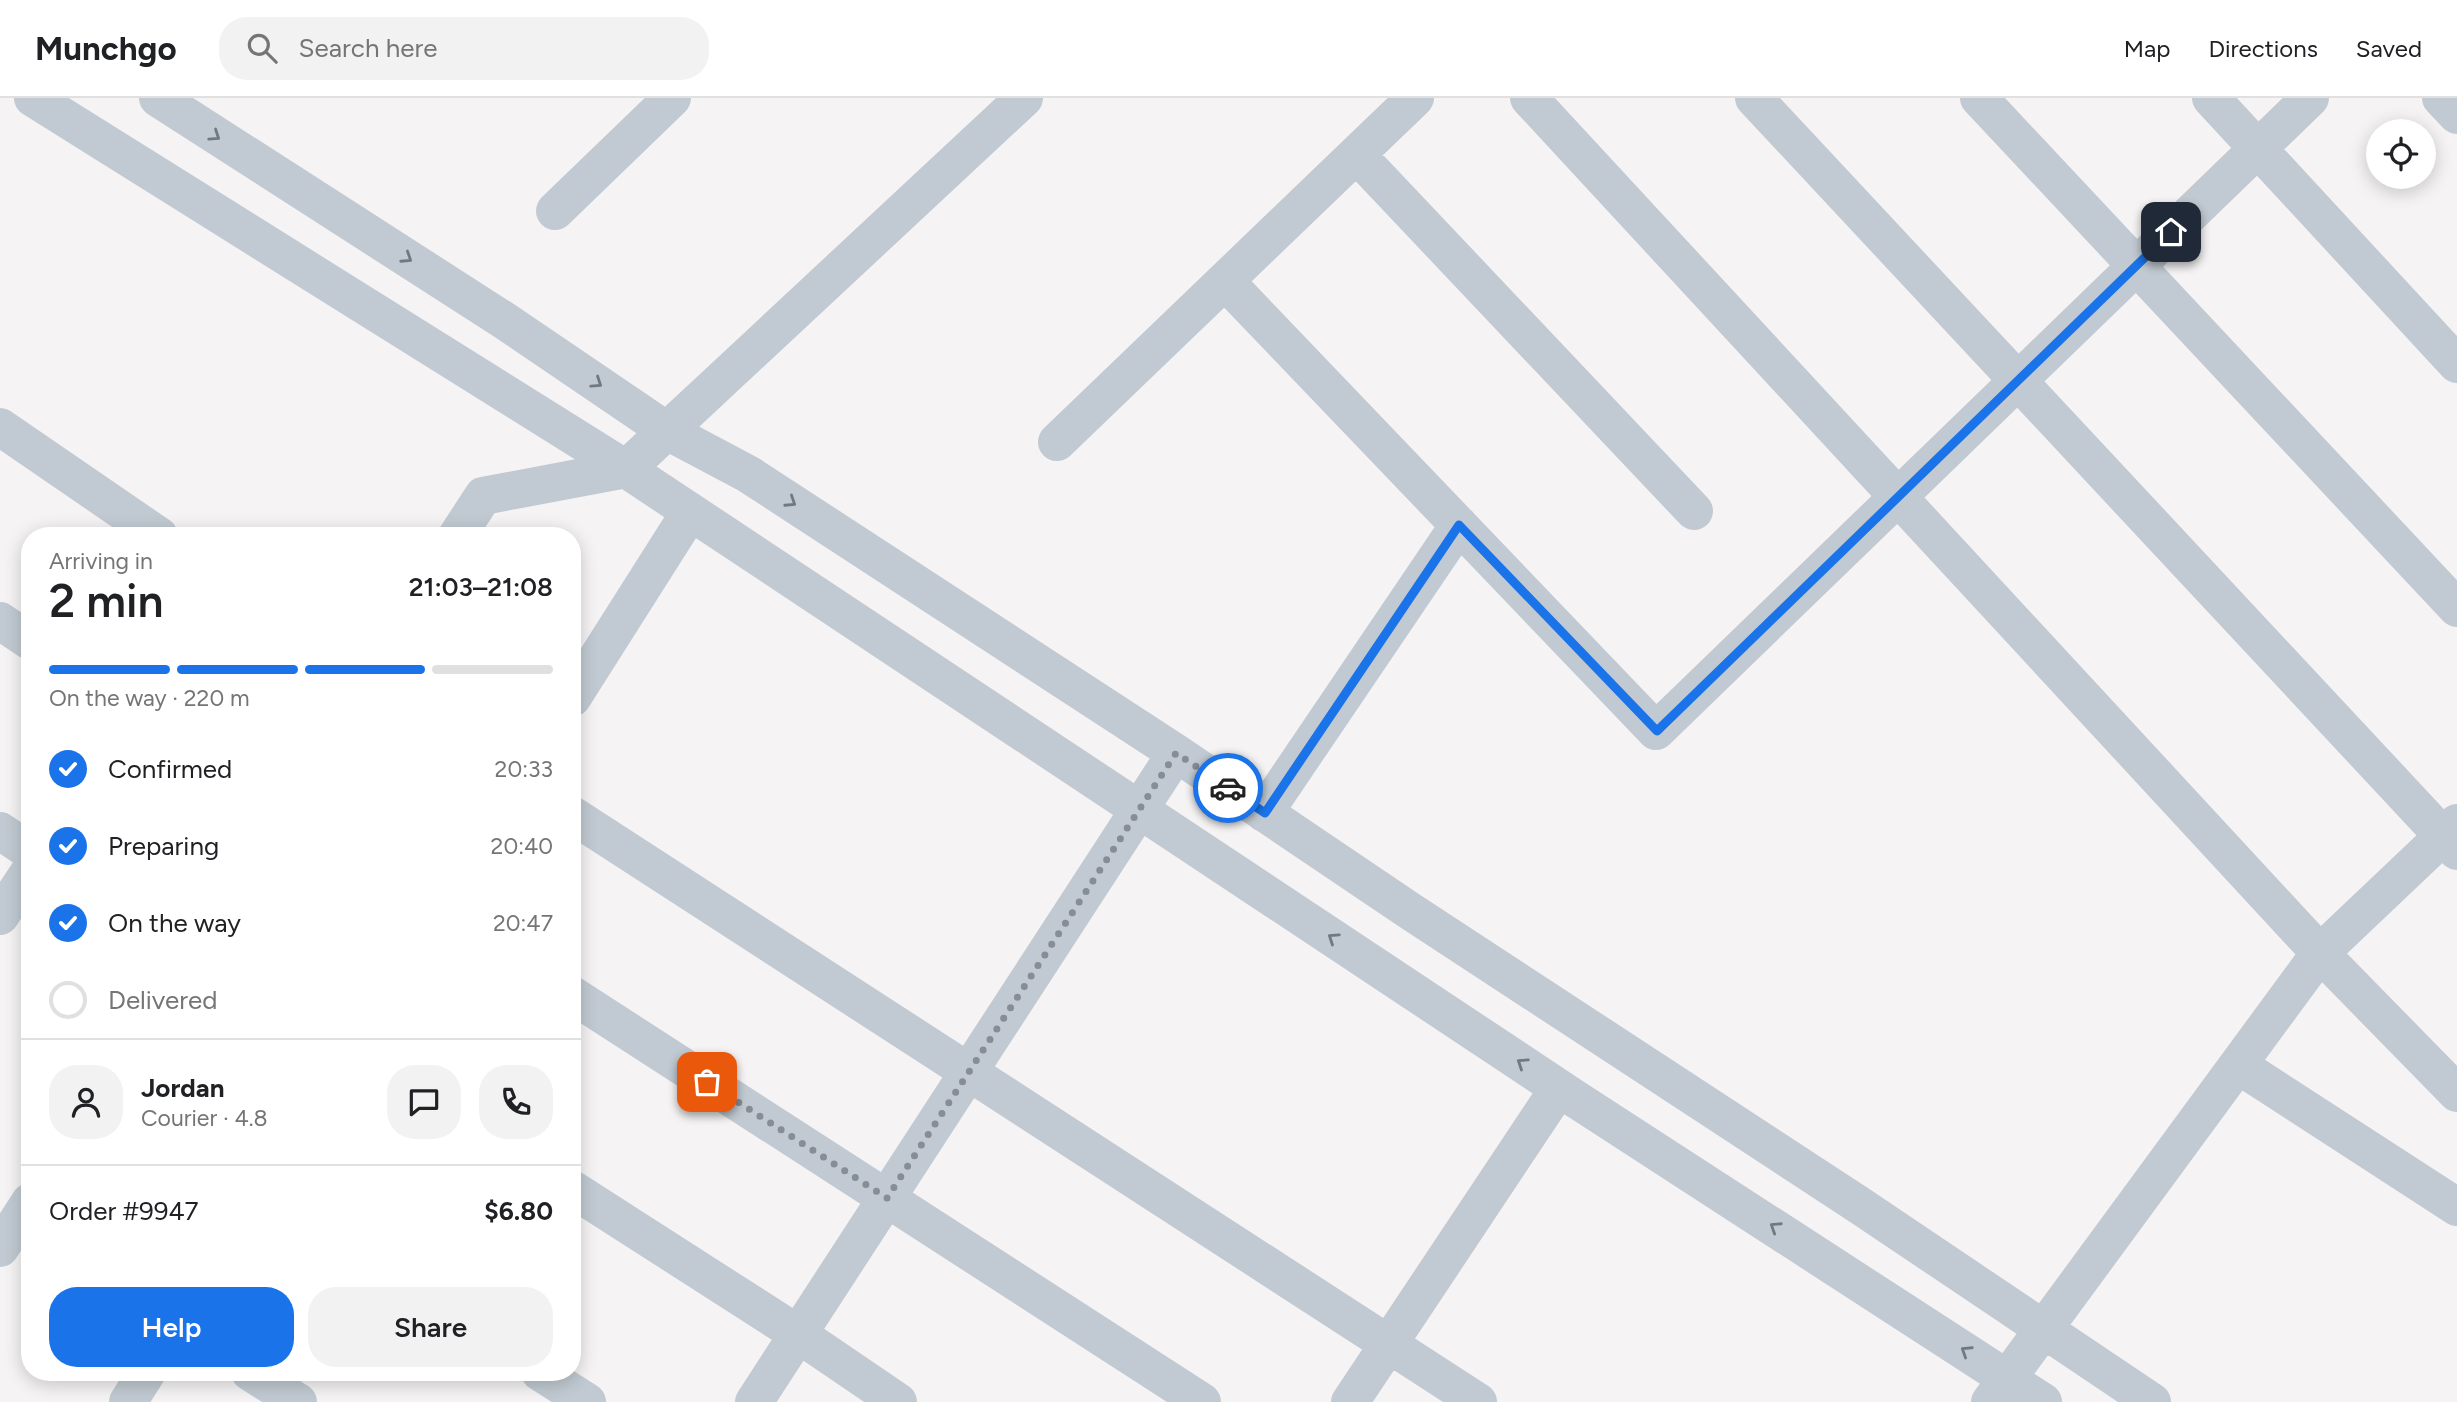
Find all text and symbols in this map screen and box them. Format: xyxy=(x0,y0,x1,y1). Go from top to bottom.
search box xyxy=(219,17,709,80)
text: Munchgo xyxy=(35,29,177,68)
icon: search xyxy=(243,29,281,67)
text: Search here xyxy=(299,32,438,64)
text: Map xyxy=(2124,34,2170,63)
text: Directions xyxy=(2208,34,2318,63)
text: Saved xyxy=(2356,34,2422,63)
map controls xyxy=(2366,119,2436,189)
button: locate xyxy=(2366,119,2436,189)
one-way arrow xyxy=(208,128,221,141)
pin xyxy=(2141,202,2201,262)
icon: home xyxy=(2152,213,2190,251)
one-way arrow xyxy=(399,250,412,263)
one-way arrow xyxy=(589,375,602,387)
one-way arrow xyxy=(783,494,796,506)
text: Arriving in xyxy=(49,547,153,575)
text: 21:03–21:08 xyxy=(409,571,553,603)
text: 2 min xyxy=(49,573,164,629)
text: On the way · 220 m xyxy=(49,684,249,712)
icon: check xyxy=(49,750,87,788)
text: Confirmed xyxy=(108,753,232,785)
courier xyxy=(1193,753,1263,823)
text: 20:33 xyxy=(495,755,553,783)
icon: car xyxy=(1209,769,1247,807)
icon: check xyxy=(49,827,87,865)
text: Preparing xyxy=(108,830,219,862)
text: 20:40 xyxy=(491,832,553,860)
icon: check xyxy=(49,904,87,942)
text: On the way xyxy=(108,907,241,939)
text: 20:47 xyxy=(493,909,553,937)
one-way arrow xyxy=(1328,933,1341,946)
text: Delivered xyxy=(108,984,217,1016)
pin xyxy=(677,1052,737,1112)
one-way arrow xyxy=(1517,1059,1530,1072)
icon: bag xyxy=(688,1063,726,1101)
button: person xyxy=(49,1065,123,1139)
button: chat xyxy=(387,1065,461,1139)
button: phone xyxy=(479,1065,553,1139)
text: Jordan xyxy=(141,1072,224,1104)
text: Courier · 4.8 xyxy=(141,1104,268,1132)
text: Order #9947 xyxy=(49,1195,199,1227)
text: $6.80 xyxy=(484,1195,553,1227)
one-way arrow xyxy=(1770,1223,1783,1236)
button: Help xyxy=(49,1287,294,1367)
button: Share xyxy=(308,1287,553,1367)
one-way arrow xyxy=(1961,1346,1974,1359)

